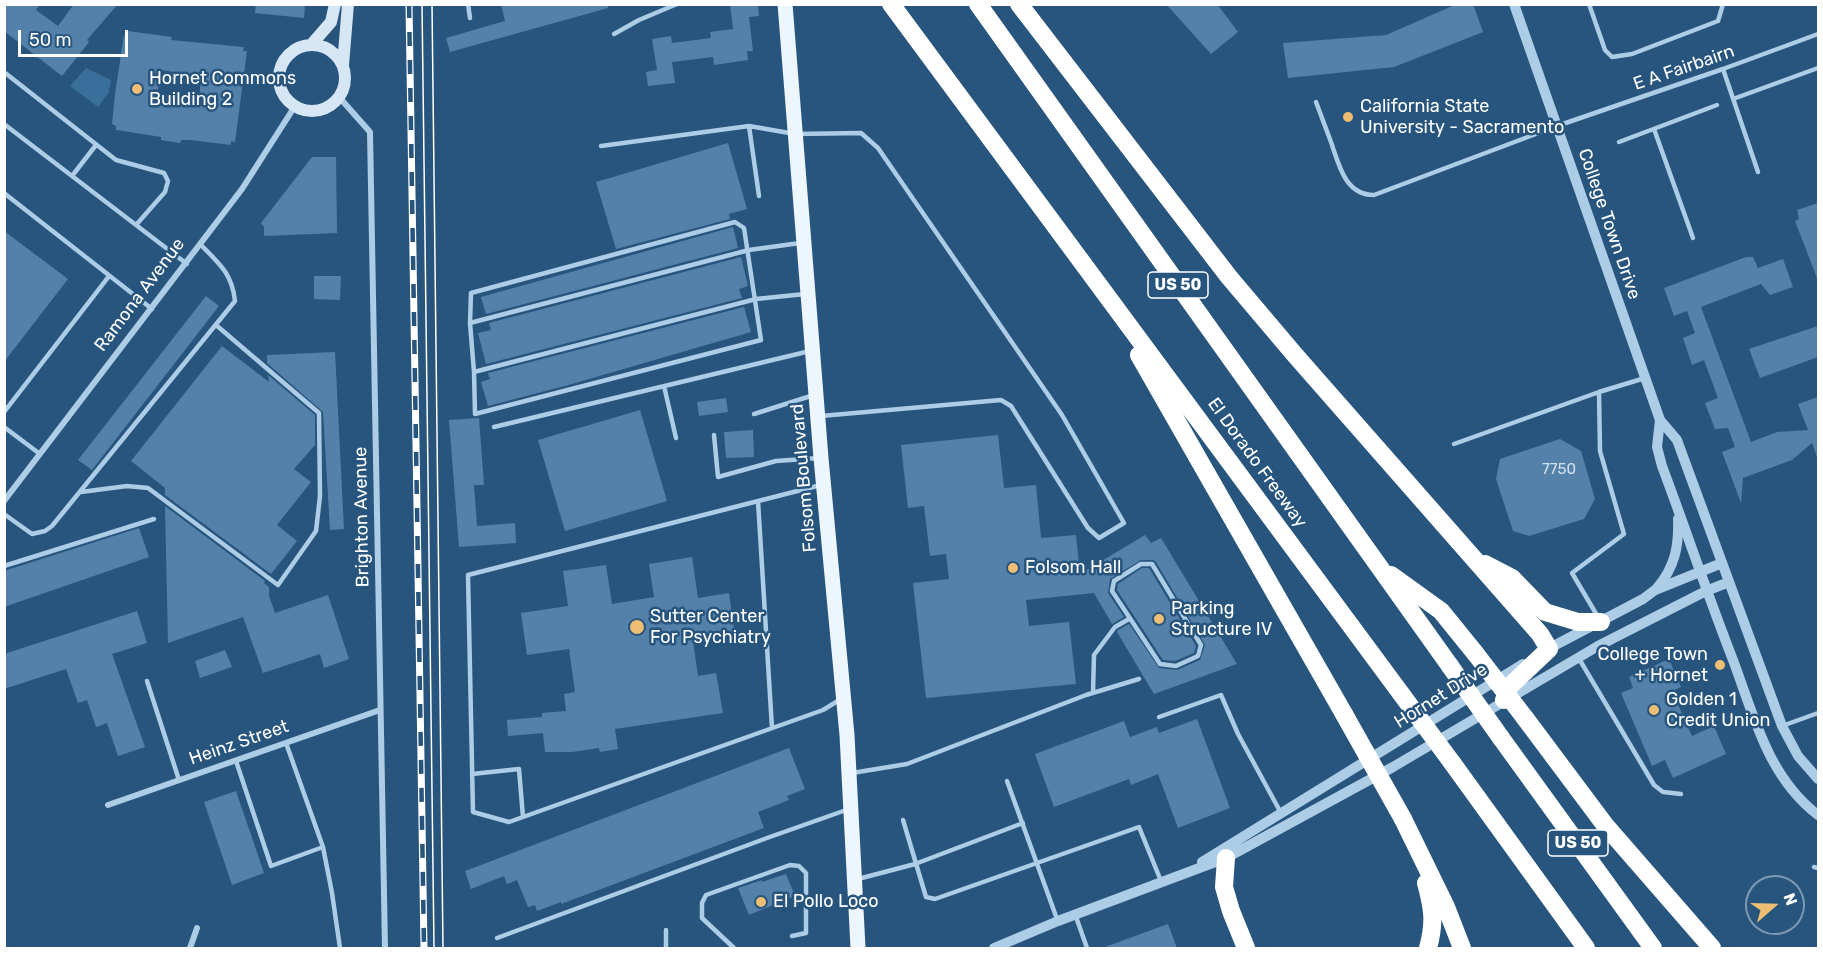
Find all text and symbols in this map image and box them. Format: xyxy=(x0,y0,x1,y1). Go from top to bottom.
scale bar xyxy=(21,18,130,56)
text: 50 m xyxy=(29,29,72,51)
street label: E A Fairbairn xyxy=(1631,41,1737,95)
place label: Hornet Commons Building 2 xyxy=(149,68,296,110)
marker: Hornet Commons Building 2 xyxy=(130,82,144,96)
place label: California State University - Sacramento xyxy=(1360,96,1564,138)
marker: California State University - Sacramento xyxy=(1341,110,1355,124)
street label: College Town Drive xyxy=(1573,146,1645,302)
street label: Ramona Avenue xyxy=(90,234,190,356)
road number: US 50 xyxy=(1148,272,1208,298)
street label: El Dorado Freeway xyxy=(1203,394,1311,532)
street label: Folsom Boulevard xyxy=(787,403,821,553)
street label: Brighton Avenue xyxy=(350,447,374,587)
house number: 7750 xyxy=(1542,461,1576,479)
place label: Folsom Hall xyxy=(1025,557,1121,579)
marker: Folsom Hall xyxy=(1006,561,1020,575)
place label: Parking Structure IV xyxy=(1171,598,1273,640)
place label: Sutter Center For Psychiatry xyxy=(650,606,771,648)
marker: Parking Structure IV xyxy=(1152,612,1166,626)
marker: Sutter Center For Psychiatry xyxy=(628,618,646,636)
place label: College Town + Hornet xyxy=(1597,644,1708,686)
marker: College Town + Hornet xyxy=(1713,658,1727,672)
street label: Hornet Drive xyxy=(1390,659,1492,733)
place label: Golden 1 Credit Union xyxy=(1666,689,1770,732)
marker: Golden 1 Credit Union xyxy=(1647,703,1661,717)
street label: Heinz Street xyxy=(186,716,292,770)
road number: US 50 xyxy=(1548,830,1608,856)
north arrow xyxy=(1745,875,1805,935)
place label: El Pollo Loco xyxy=(773,891,878,913)
text: N xyxy=(1780,891,1801,908)
marker: El Pollo Loco xyxy=(754,895,768,909)

